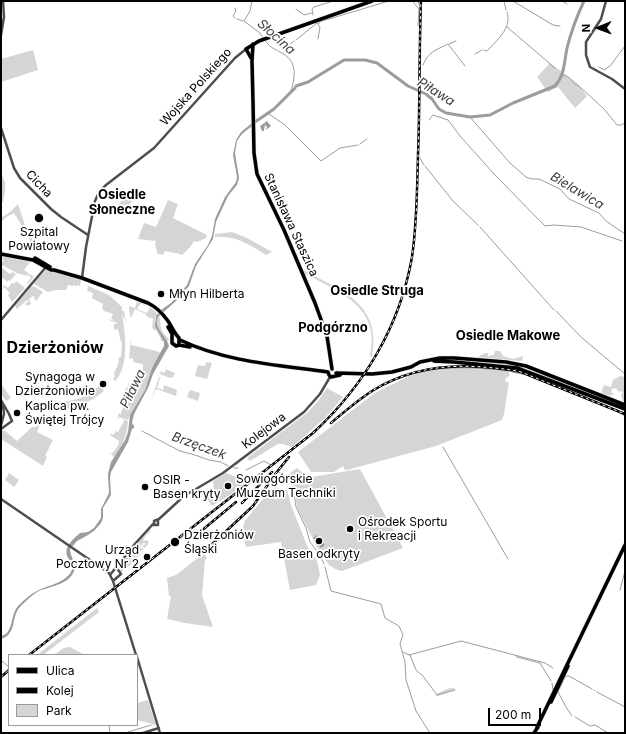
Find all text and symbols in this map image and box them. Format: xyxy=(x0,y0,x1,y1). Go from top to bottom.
north arrow xyxy=(578,8,618,48)
water label: Słocina xyxy=(254,16,298,58)
text: N xyxy=(579,24,593,33)
street label: Wojska Polskiego xyxy=(157,45,235,129)
water label: Piława xyxy=(414,75,458,109)
street label: Cicha xyxy=(23,167,55,201)
water label: Bielawica xyxy=(547,169,607,213)
street label: Stanisława Staszica xyxy=(261,171,321,279)
district label: Osiedle Słoneczne xyxy=(89,187,155,218)
marker: Szpital Powiatowy xyxy=(33,212,45,224)
place label: Szpital Powiatowy xyxy=(8,225,70,253)
district label: Osiedle Struga xyxy=(330,283,424,299)
place label: Młyn Hilberta xyxy=(169,287,245,301)
marker: Młyn Hilberta xyxy=(156,289,166,299)
district label: Podgórzno xyxy=(298,320,368,336)
district label: Osiedle Makowe xyxy=(456,328,560,344)
district label: Dzierżoniów xyxy=(6,338,104,358)
water label: Piława xyxy=(117,367,149,411)
place label: Synagoga w Dzierżoniowie xyxy=(15,370,95,398)
marker: Synagoga w Dzierżoniowie xyxy=(98,379,108,389)
place label: Kaplica pw. Świętej Trójcy xyxy=(25,399,104,427)
marker: Kaplica pw. Świętej Trójcy xyxy=(12,408,22,418)
street label: Kolejowa xyxy=(239,410,289,452)
water label: Brzęczek xyxy=(170,429,228,463)
place label: Sowiogórskie Muzeum Techniki xyxy=(236,472,336,500)
place label: OSIR - Basen kryty xyxy=(153,473,220,501)
marker: Sowiogórskie Muzeum Techniki xyxy=(223,481,233,491)
marker: OSIR - Basen kryty xyxy=(140,482,150,492)
place label: Ośrodek Sportu i Rekreacji xyxy=(358,515,447,543)
marker: Ośrodek Sportu i Rekreacji xyxy=(345,524,355,534)
place label: Dzierżoniów Śląski xyxy=(184,528,254,556)
marker: Dzierżoniów Śląski xyxy=(169,536,181,548)
marker: Basen odkryty xyxy=(314,536,324,546)
place label: Urząd Pocztowy Nr 2 xyxy=(56,543,139,571)
place label: Basen odkryty xyxy=(278,547,360,561)
marker: Urząd Pocztowy Nr 2 xyxy=(142,552,152,562)
legend xyxy=(8,654,138,726)
text: Ulica xyxy=(46,663,74,678)
text: Kolej xyxy=(46,683,74,698)
scale bar xyxy=(490,700,543,726)
text: Park xyxy=(46,703,72,718)
text: 200 m xyxy=(495,707,531,722)

